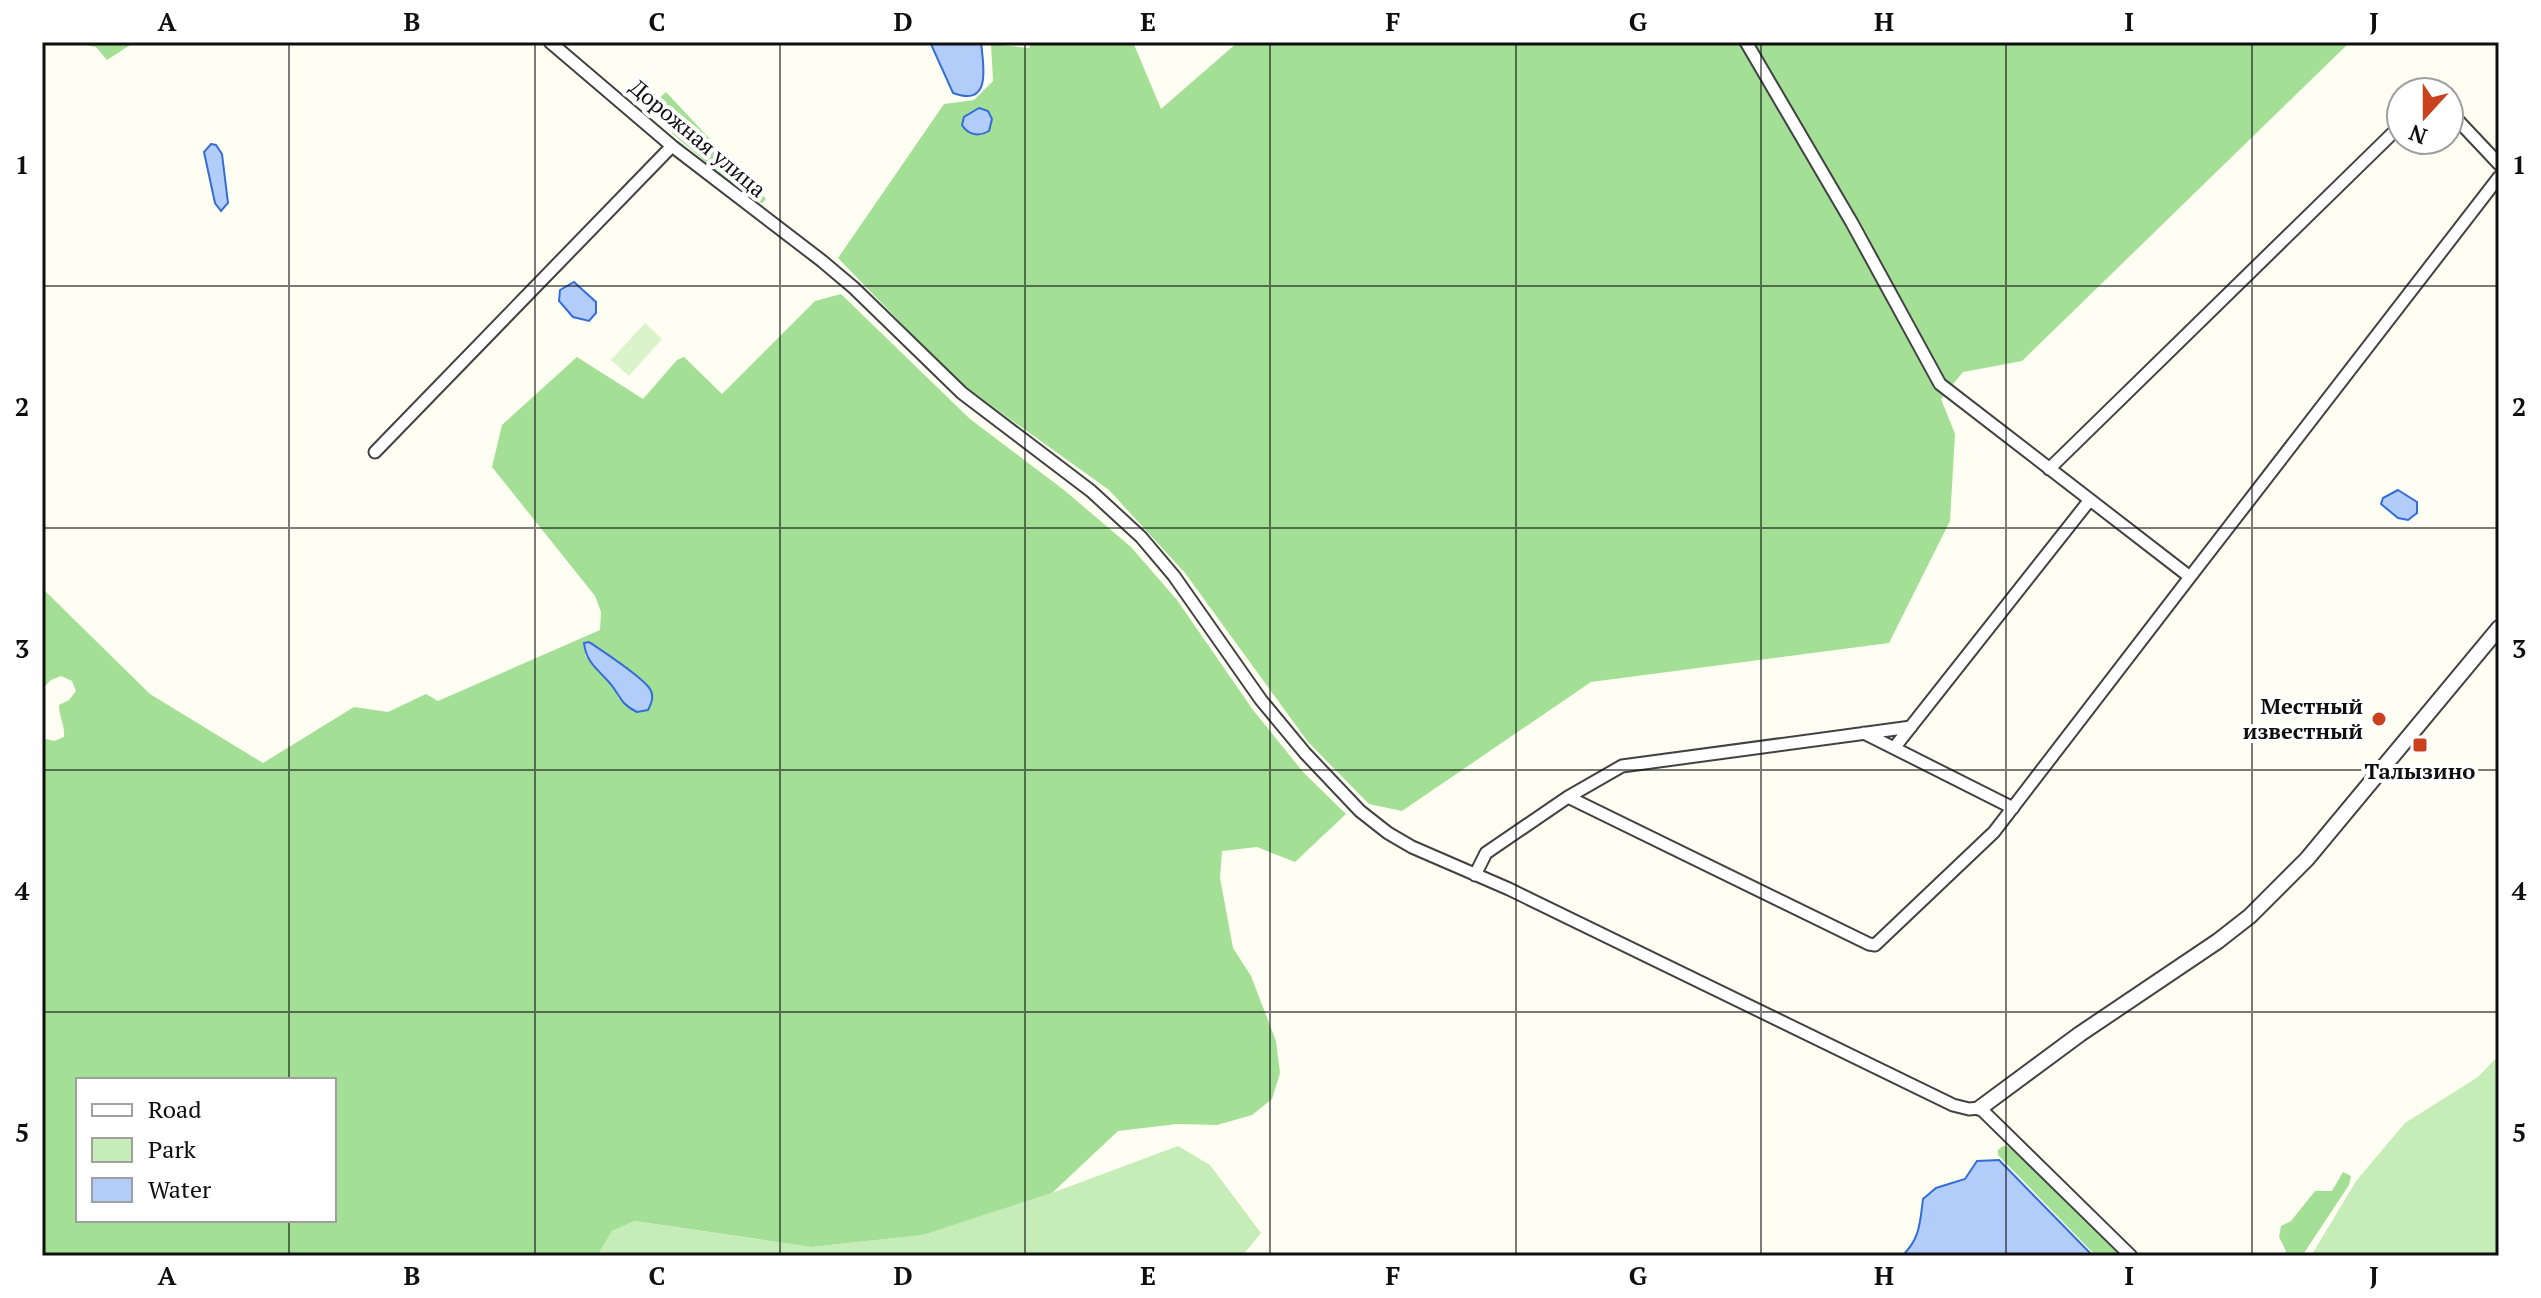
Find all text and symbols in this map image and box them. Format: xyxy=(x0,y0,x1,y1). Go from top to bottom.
text: A xyxy=(158,4,177,38)
text: B xyxy=(404,4,420,38)
text: C xyxy=(649,4,665,38)
text: D xyxy=(893,4,913,38)
text: E xyxy=(1140,4,1156,38)
text: F xyxy=(1386,4,1401,38)
text: G xyxy=(1629,4,1648,38)
text: H xyxy=(1874,4,1894,38)
text: I xyxy=(2124,4,2134,38)
text: J xyxy=(2369,4,2379,38)
street label: Дорожная улица xyxy=(624,72,773,203)
north arrow xyxy=(2385,76,2465,156)
text: N xyxy=(2404,118,2431,152)
text: 1 xyxy=(15,147,29,181)
text: 1 xyxy=(2512,147,2526,181)
text: 2 xyxy=(15,389,29,423)
text: 2 xyxy=(2512,389,2526,423)
text: 3 xyxy=(15,631,29,665)
text: 3 xyxy=(2512,631,2526,665)
place label: Местный известный xyxy=(2243,691,2363,745)
marker: Местный известный xyxy=(2370,710,2388,728)
marker: Талызино xyxy=(2411,736,2429,754)
place label: Талызино xyxy=(2365,756,2475,785)
text: 4 xyxy=(15,873,30,907)
text: 4 xyxy=(2512,873,2527,907)
legend xyxy=(76,1078,336,1222)
text: Road xyxy=(148,1093,202,1125)
text: 5 xyxy=(15,1115,29,1149)
text: 5 xyxy=(2512,1115,2526,1149)
text: Park xyxy=(148,1133,197,1165)
text: Water xyxy=(148,1173,212,1205)
text: A xyxy=(158,1258,177,1292)
text: B xyxy=(404,1258,420,1292)
text: C xyxy=(649,1258,665,1292)
text: D xyxy=(893,1258,913,1292)
text: E xyxy=(1140,1258,1156,1292)
text: F xyxy=(1386,1258,1401,1292)
text: G xyxy=(1629,1258,1648,1292)
text: H xyxy=(1874,1258,1894,1292)
text: I xyxy=(2124,1258,2134,1292)
text: J xyxy=(2369,1258,2379,1292)

